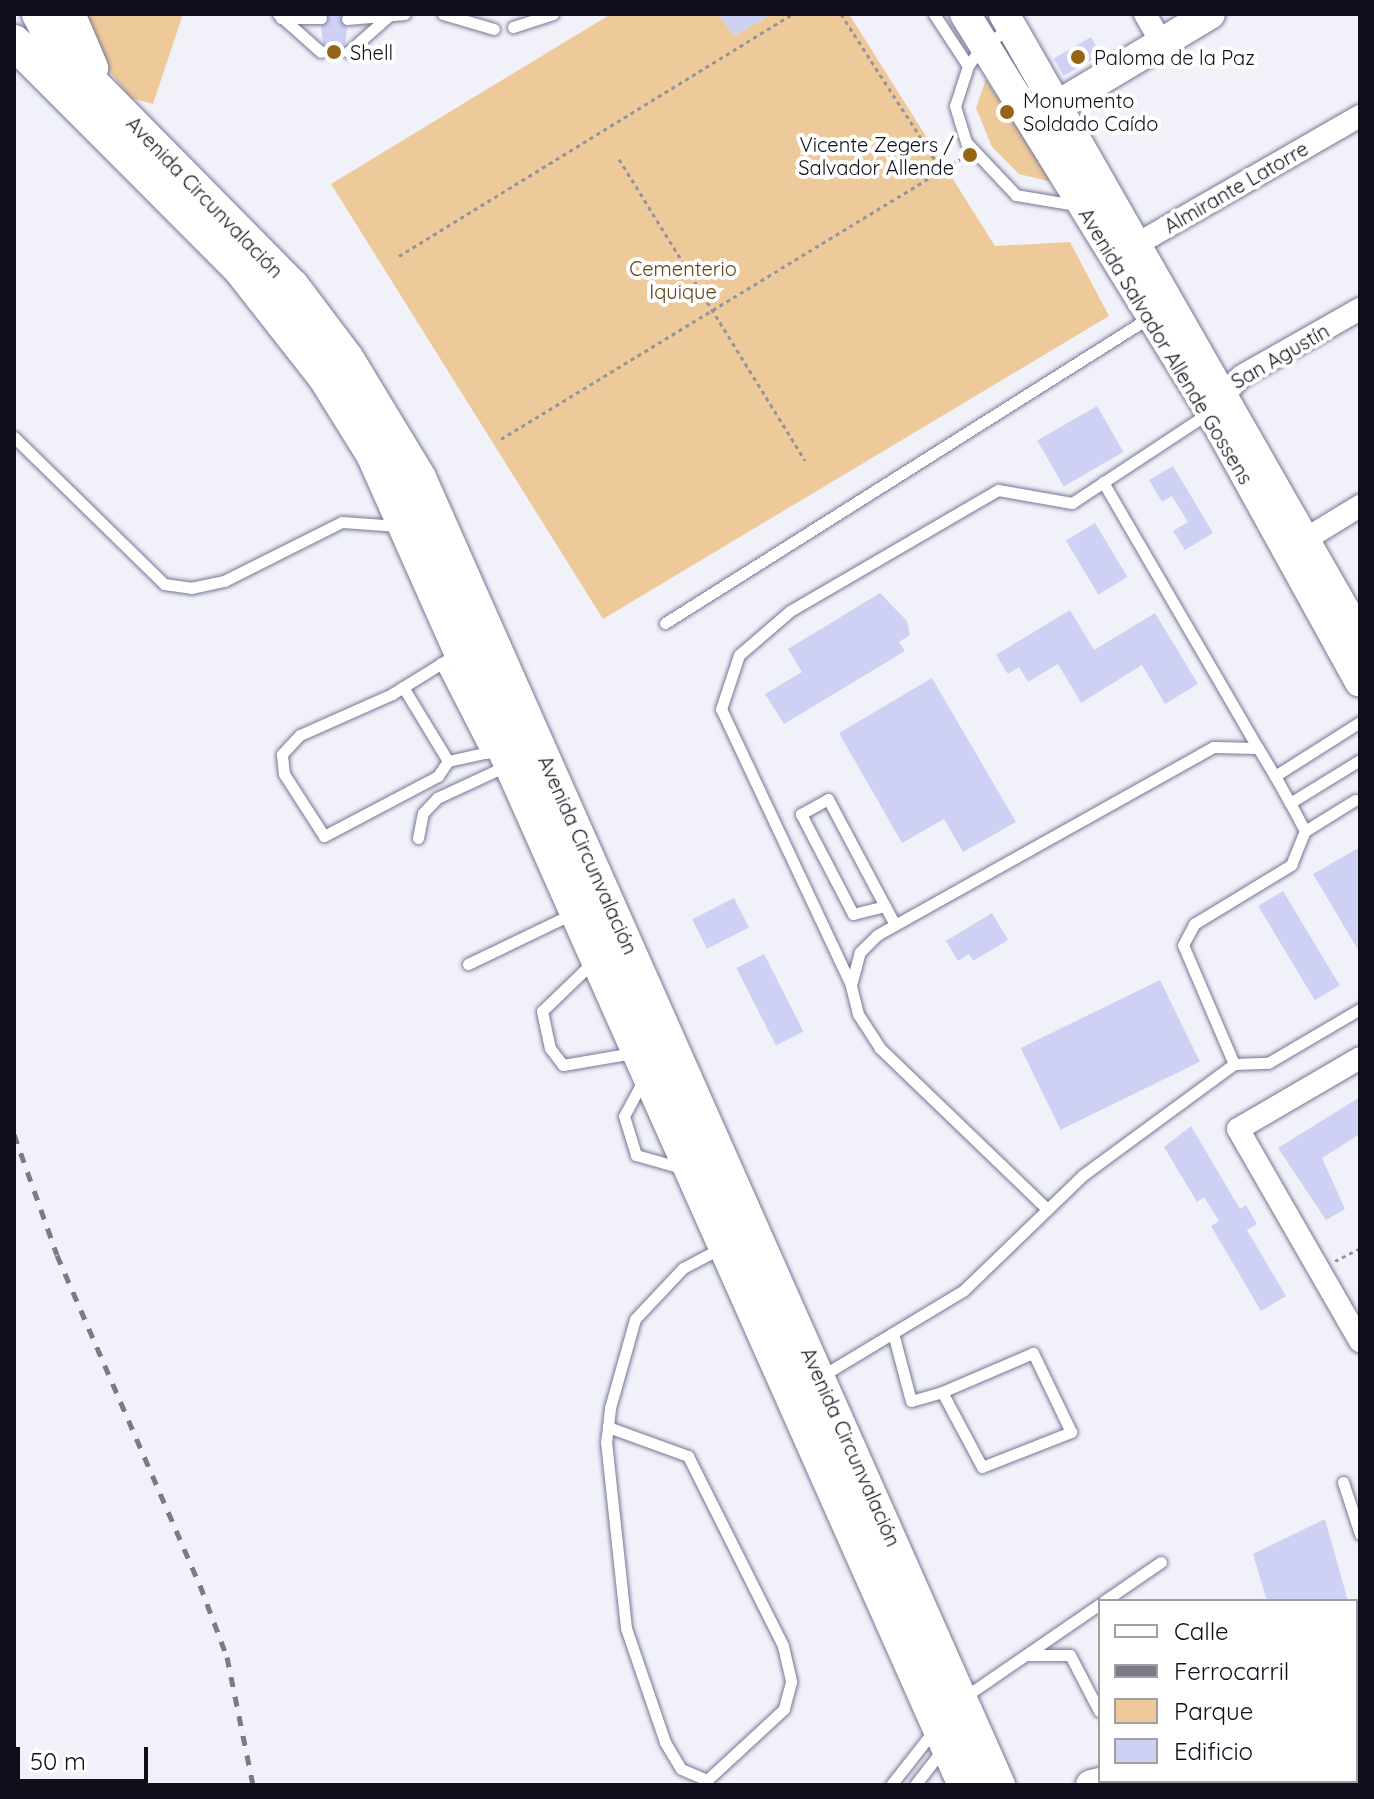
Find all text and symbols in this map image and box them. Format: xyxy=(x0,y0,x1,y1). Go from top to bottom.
place label: Shell xyxy=(350,40,393,64)
marker: Shell xyxy=(325,43,343,61)
place label: Paloma de la Paz xyxy=(1094,45,1255,69)
marker: Paloma de la Paz xyxy=(1069,48,1087,66)
place label: Monumento Soldado Caído xyxy=(1023,88,1158,135)
marker: Monumento Soldado Caído xyxy=(998,103,1016,121)
street label: Avenida Circunvalación xyxy=(122,111,288,283)
place label: Vicente Zegers / Salvador Allende xyxy=(798,132,954,179)
street label: Almirante Latorre xyxy=(1160,136,1312,238)
marker: Vicente Zegers / Salvador Allende xyxy=(961,146,979,164)
street label: Avenida Salvador Allende Gossens xyxy=(1074,204,1258,488)
park label: Cementerio Iquique xyxy=(629,256,737,303)
street label: San Agustín xyxy=(1227,318,1333,394)
street label: Avenida Circunvalación xyxy=(533,752,643,958)
street label: Avenida Circunvalación xyxy=(796,1344,906,1550)
legend xyxy=(1098,1599,1358,1783)
text: Calle xyxy=(1174,1616,1229,1646)
text: Ferrocarril xyxy=(1174,1656,1289,1686)
text: Parque xyxy=(1174,1696,1253,1726)
scale bar xyxy=(20,1731,152,1781)
text: Edificio xyxy=(1174,1736,1253,1766)
text: 50 m xyxy=(30,1746,86,1776)

